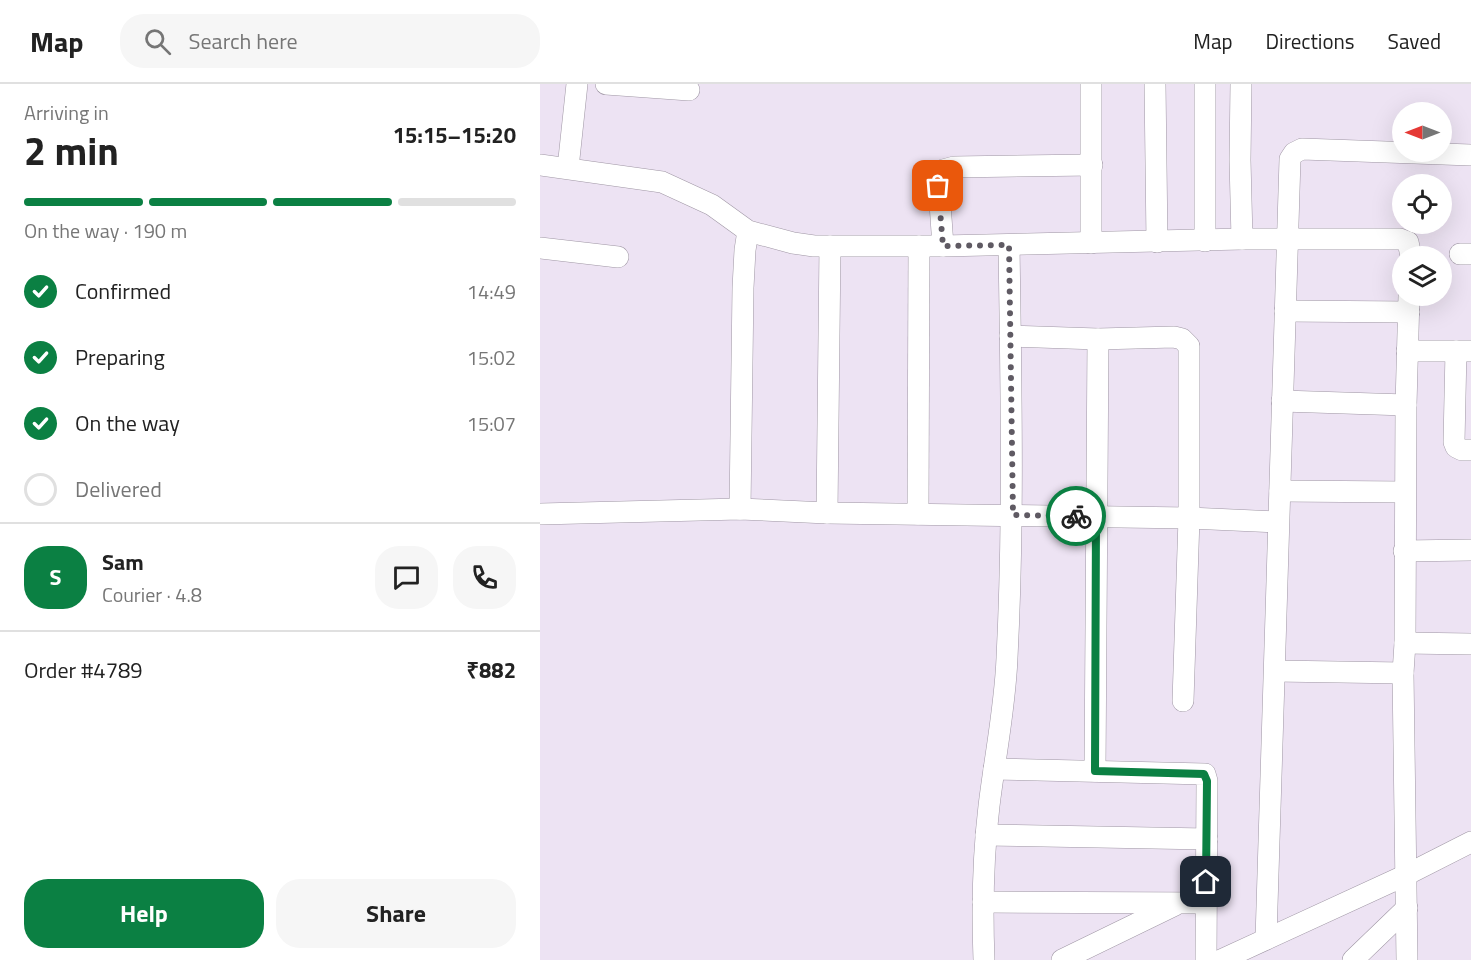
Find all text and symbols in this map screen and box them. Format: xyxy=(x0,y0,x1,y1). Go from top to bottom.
search box xyxy=(120,14,540,68)
text: Map xyxy=(30,20,84,63)
text: Search here xyxy=(189,24,298,58)
icon: search xyxy=(141,25,174,58)
text: Map xyxy=(1193,25,1233,57)
text: Directions xyxy=(1266,25,1355,57)
text: Saved xyxy=(1388,25,1441,57)
text: Arriving in xyxy=(24,97,109,128)
north arrow xyxy=(1392,102,1452,162)
map controls xyxy=(1392,102,1452,306)
text: 15:15–15:20 xyxy=(393,118,516,152)
text: 2 min xyxy=(24,121,119,180)
pin xyxy=(912,160,963,211)
icon: bag xyxy=(921,169,954,202)
button: locate xyxy=(1392,174,1452,234)
text: On the way · 190 m xyxy=(24,215,187,246)
button: layers xyxy=(1392,246,1452,306)
text: Confirmed xyxy=(75,274,171,308)
icon: check xyxy=(24,275,57,308)
text: 14:49 xyxy=(467,276,516,307)
text: Preparing xyxy=(75,340,165,374)
icon: check xyxy=(24,341,57,374)
text: 15:02 xyxy=(467,342,516,373)
text: On the way xyxy=(75,406,180,440)
icon: check xyxy=(24,407,57,440)
text: 15:07 xyxy=(467,408,516,439)
text: Delivered xyxy=(75,472,162,506)
courier xyxy=(1046,486,1106,546)
icon: bike xyxy=(1060,500,1093,533)
text: Sam xyxy=(102,545,144,579)
button: chat xyxy=(375,546,438,609)
button: phone xyxy=(453,546,516,609)
text: S xyxy=(50,560,61,594)
text: Courier · 4.8 xyxy=(102,579,202,610)
text: Order #4789 xyxy=(24,653,143,687)
text: ₹882 xyxy=(466,653,516,687)
pin xyxy=(1180,856,1231,907)
icon: home xyxy=(1189,865,1222,898)
button: Help xyxy=(24,879,264,948)
button: Share xyxy=(276,879,516,948)

